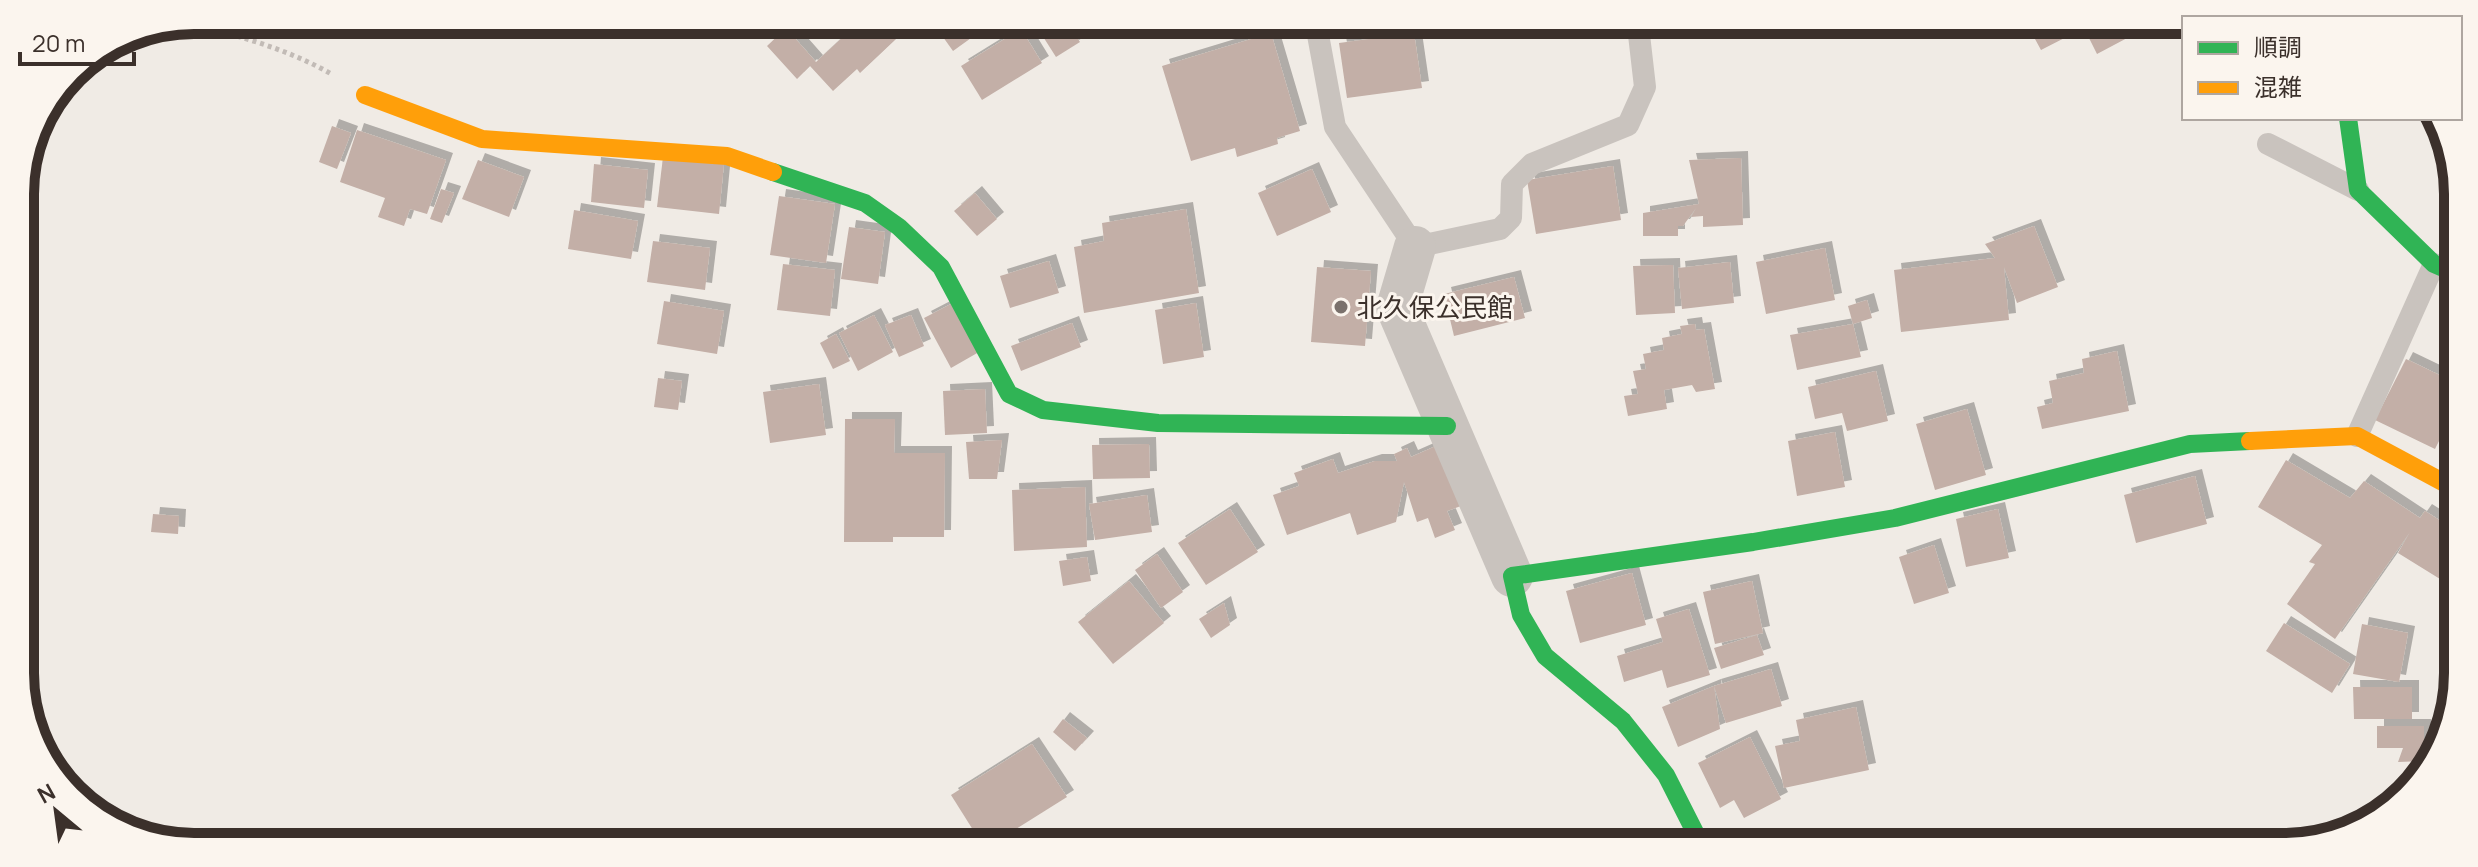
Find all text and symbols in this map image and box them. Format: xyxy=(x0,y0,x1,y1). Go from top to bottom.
scale bar xyxy=(20,16,134,66)
legend xyxy=(2182,16,2462,120)
text: 20 m xyxy=(32,26,85,59)
text: 順調 xyxy=(2254,30,2302,63)
text: 混雑 xyxy=(2254,70,2302,103)
place label: 北久保公民館 xyxy=(1357,289,1513,325)
marker: 北久保公民館 xyxy=(1332,298,1350,316)
north arrow xyxy=(16,771,96,851)
text: N xyxy=(32,777,60,810)

